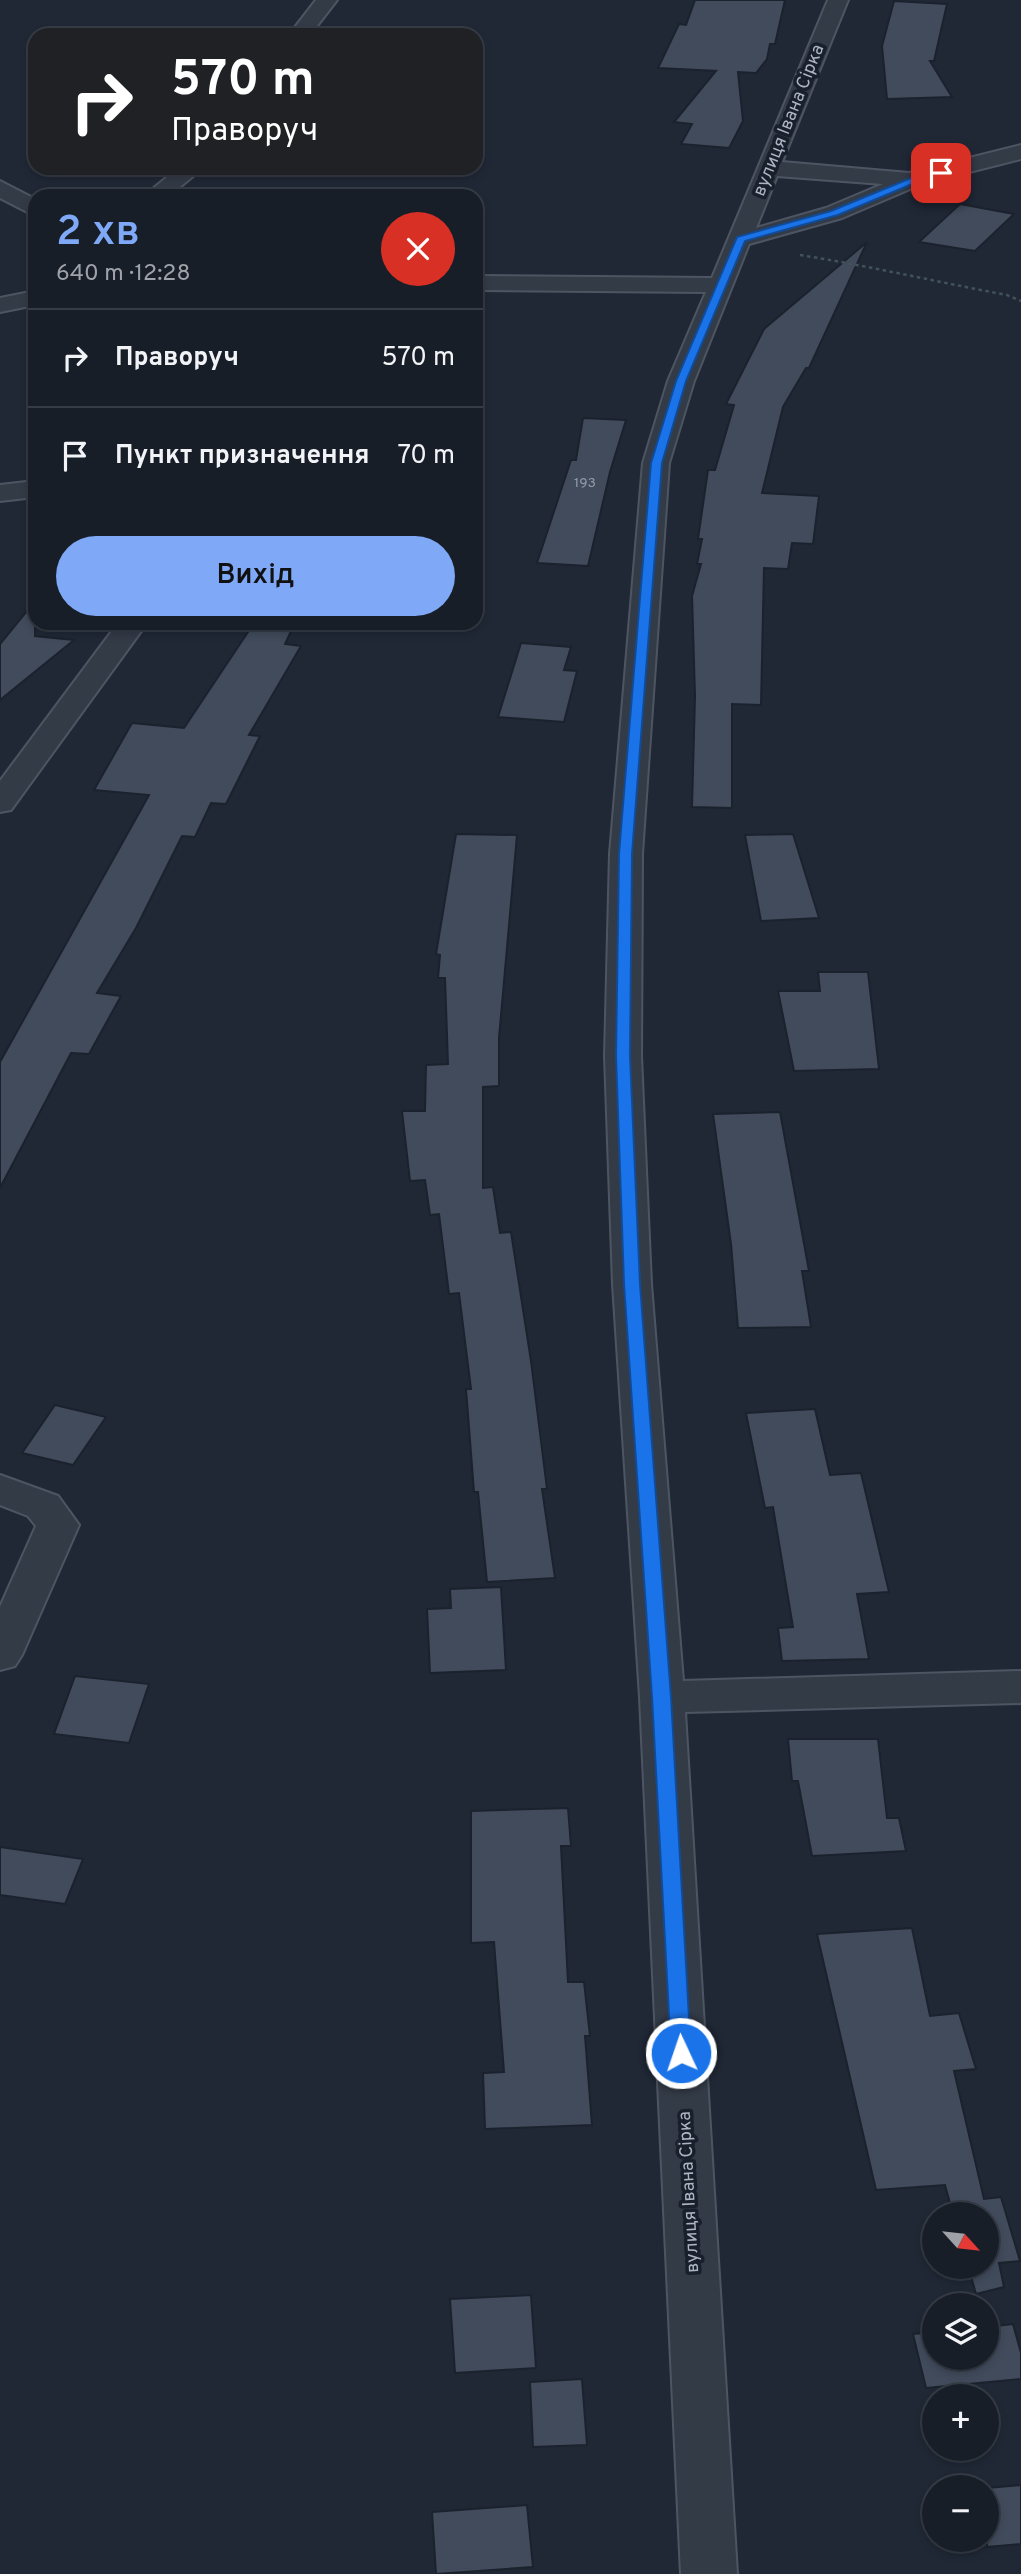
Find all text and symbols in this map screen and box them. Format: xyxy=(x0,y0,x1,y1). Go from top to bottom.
street label: вулиця Івана Сірка xyxy=(748,41,830,200)
text: 570 m xyxy=(171,51,315,113)
icon: right xyxy=(56,56,147,147)
text: Праворуч xyxy=(171,112,318,152)
pin xyxy=(911,143,971,203)
icon: arrive xyxy=(922,154,960,192)
text: 2 хв xyxy=(56,207,140,260)
button: close xyxy=(381,212,455,286)
text: 640 m · 12:28 xyxy=(56,260,190,289)
icon: right xyxy=(56,339,94,377)
text: Праворуч xyxy=(115,342,239,375)
text: 570 m xyxy=(381,342,455,375)
icon: arrive xyxy=(56,437,94,475)
text: Пункт призначення xyxy=(115,440,369,473)
text: 70 m xyxy=(397,440,455,473)
house number: 193 xyxy=(574,475,596,492)
button: Вихід xyxy=(56,536,455,616)
position arrow xyxy=(644,2016,718,2090)
street label: вулиця Івана Сірка xyxy=(674,2111,705,2273)
north arrow xyxy=(922,2202,999,2278)
map controls xyxy=(922,2202,999,2552)
button: layers xyxy=(922,2293,999,2370)
button: + xyxy=(922,2384,999,2461)
button: − xyxy=(922,2475,999,2552)

